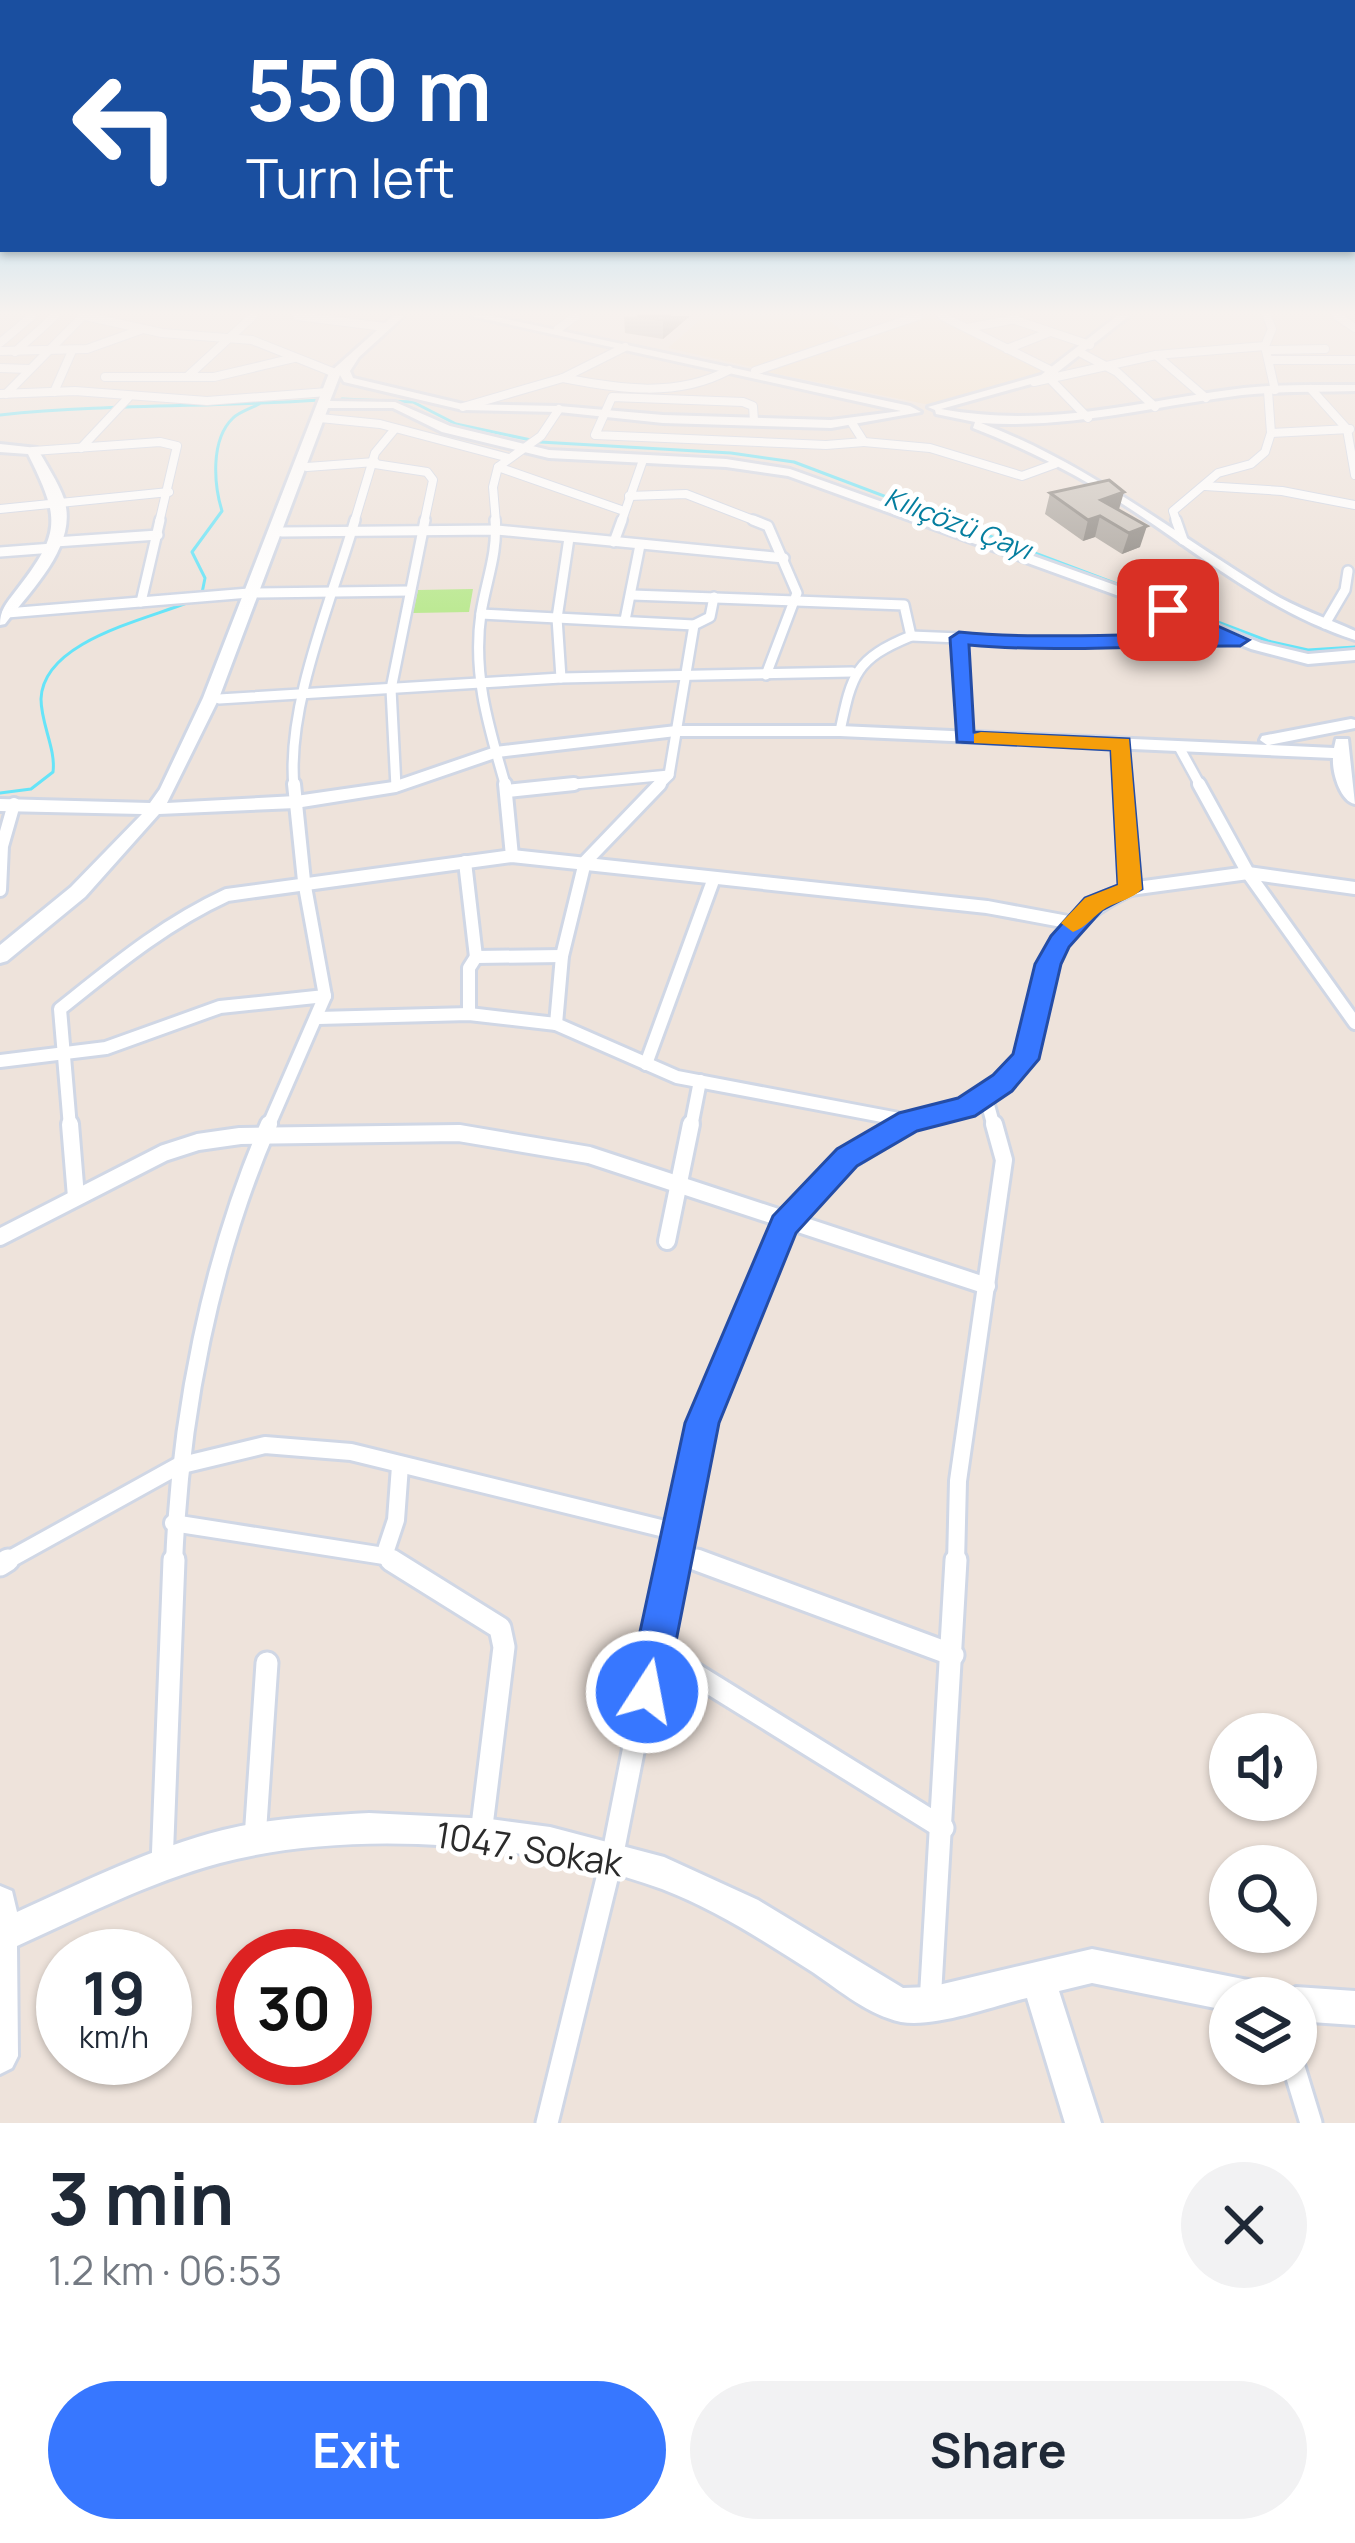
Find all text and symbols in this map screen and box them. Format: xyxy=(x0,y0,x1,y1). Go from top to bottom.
text: 550 m xyxy=(246,31,492,146)
icon: left xyxy=(48,48,204,204)
text: Turn left xyxy=(246,140,455,214)
water label: Kılıçözü Çayı xyxy=(880,478,1039,568)
pin xyxy=(1117,559,1219,661)
icon: arrive xyxy=(1135,577,1201,643)
position arrow xyxy=(584,1629,710,1755)
map controls xyxy=(1209,1713,1317,2085)
button: sound xyxy=(1209,1713,1317,1821)
street label: 1047. Sokak xyxy=(432,1810,627,1888)
button: search xyxy=(1209,1845,1317,1953)
speed limit sign: 30 xyxy=(216,1929,372,2085)
text: 19 xyxy=(82,1951,146,2033)
button: layers xyxy=(1209,1977,1317,2085)
text: km/h xyxy=(79,2016,149,2057)
text: 3 min xyxy=(48,2148,234,2247)
button: close xyxy=(1181,2162,1307,2288)
text: 1.2 km · 06:53 xyxy=(48,2243,282,2297)
button: Exit xyxy=(48,2381,666,2519)
button: Share xyxy=(690,2381,1307,2519)

